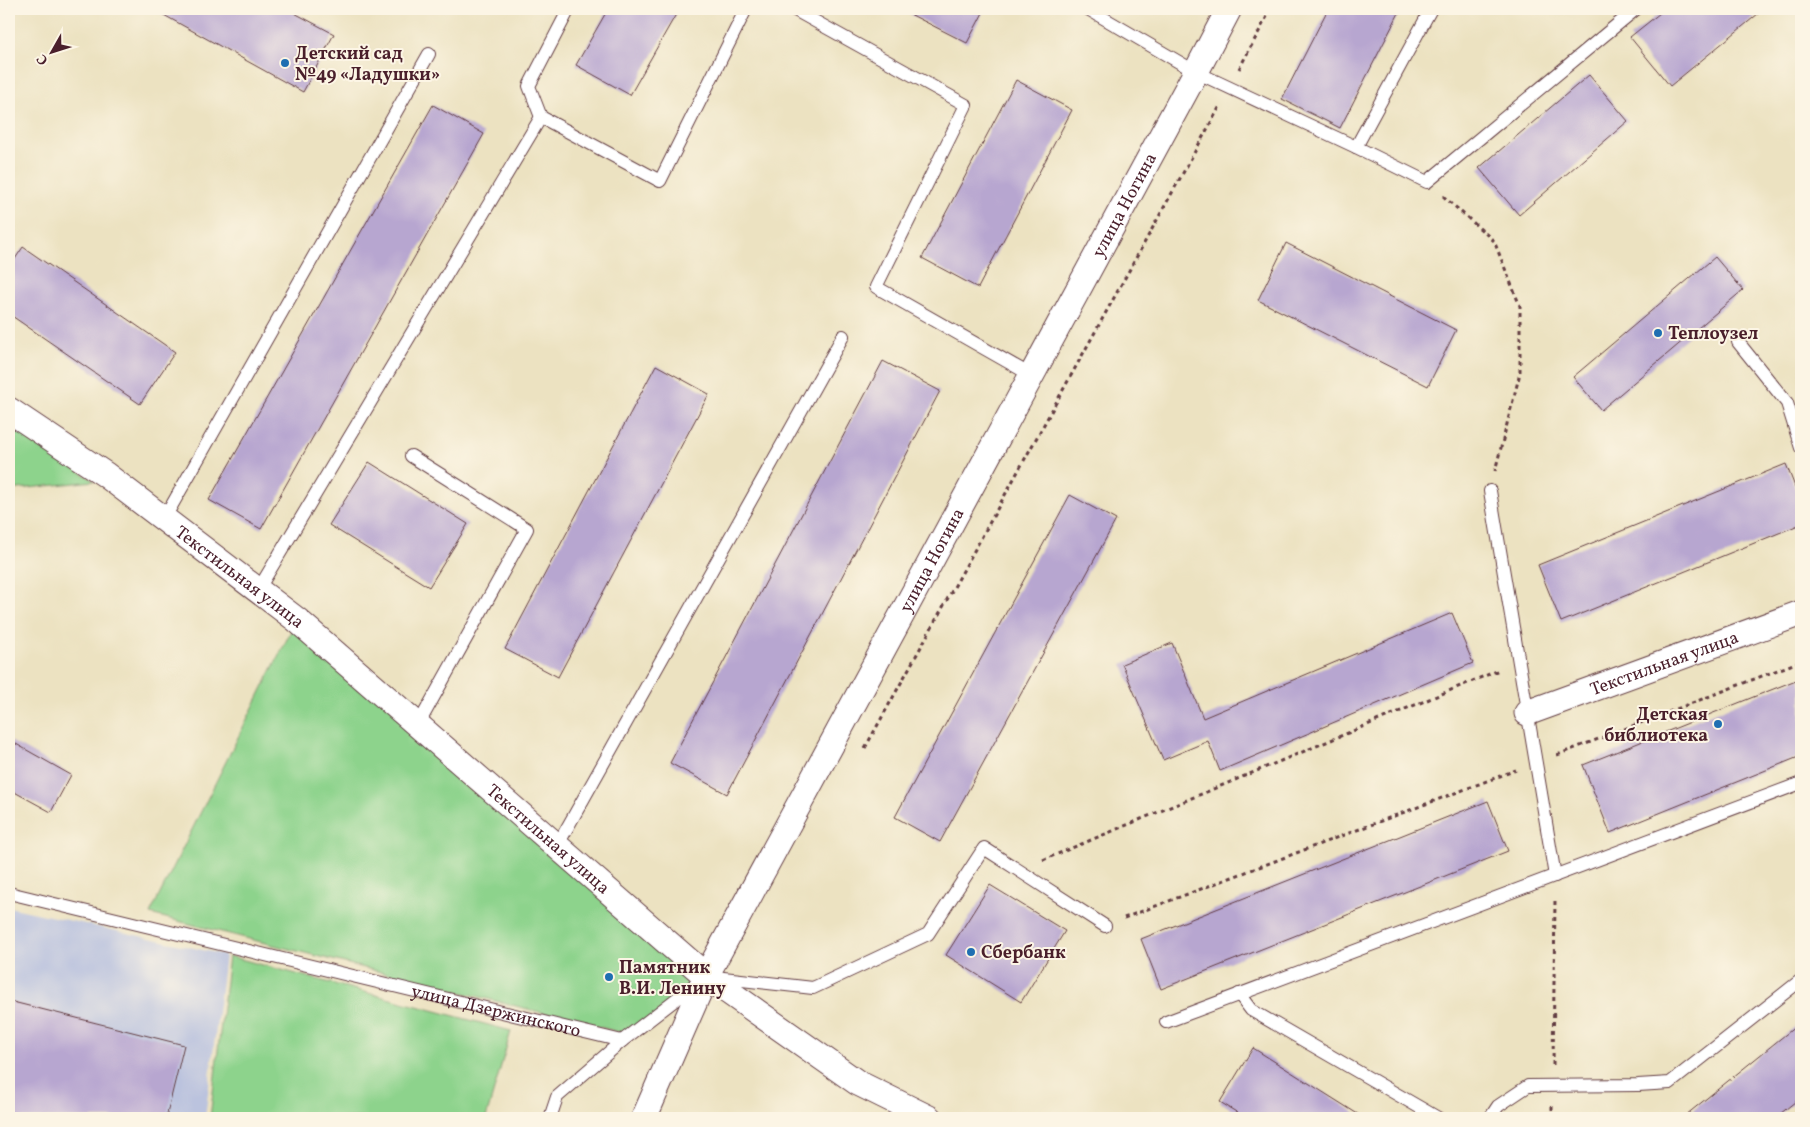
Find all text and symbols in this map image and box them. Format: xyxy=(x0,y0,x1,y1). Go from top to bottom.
north arrow xyxy=(28,28,78,78)
place label: Детский сад №49 «Ладушки» xyxy=(295,42,440,88)
text: С xyxy=(33,50,53,69)
marker: Детский сад №49 «Ладушки» xyxy=(279,57,291,69)
street label: улица Ногина xyxy=(1087,149,1164,262)
place label: Теплоузел xyxy=(1668,322,1758,347)
marker: Теплоузел xyxy=(1652,327,1664,339)
street label: улица Ногина xyxy=(894,504,971,618)
street label: Текстильная улица xyxy=(169,521,309,635)
street label: Текстильная улица xyxy=(1587,626,1742,703)
place label: Детская библиотека xyxy=(1604,703,1708,749)
marker: Детская библиотека xyxy=(1712,718,1724,730)
street label: Текстильная улица xyxy=(480,779,615,901)
place label: Сбербанк xyxy=(981,941,1066,966)
marker: Сбербанк xyxy=(965,946,977,958)
place label: Памятник В.И. Ленину xyxy=(619,956,726,1002)
marker: Памятник В.И. Ленину xyxy=(603,971,615,983)
street label: улица Дзержинского xyxy=(408,980,583,1045)

